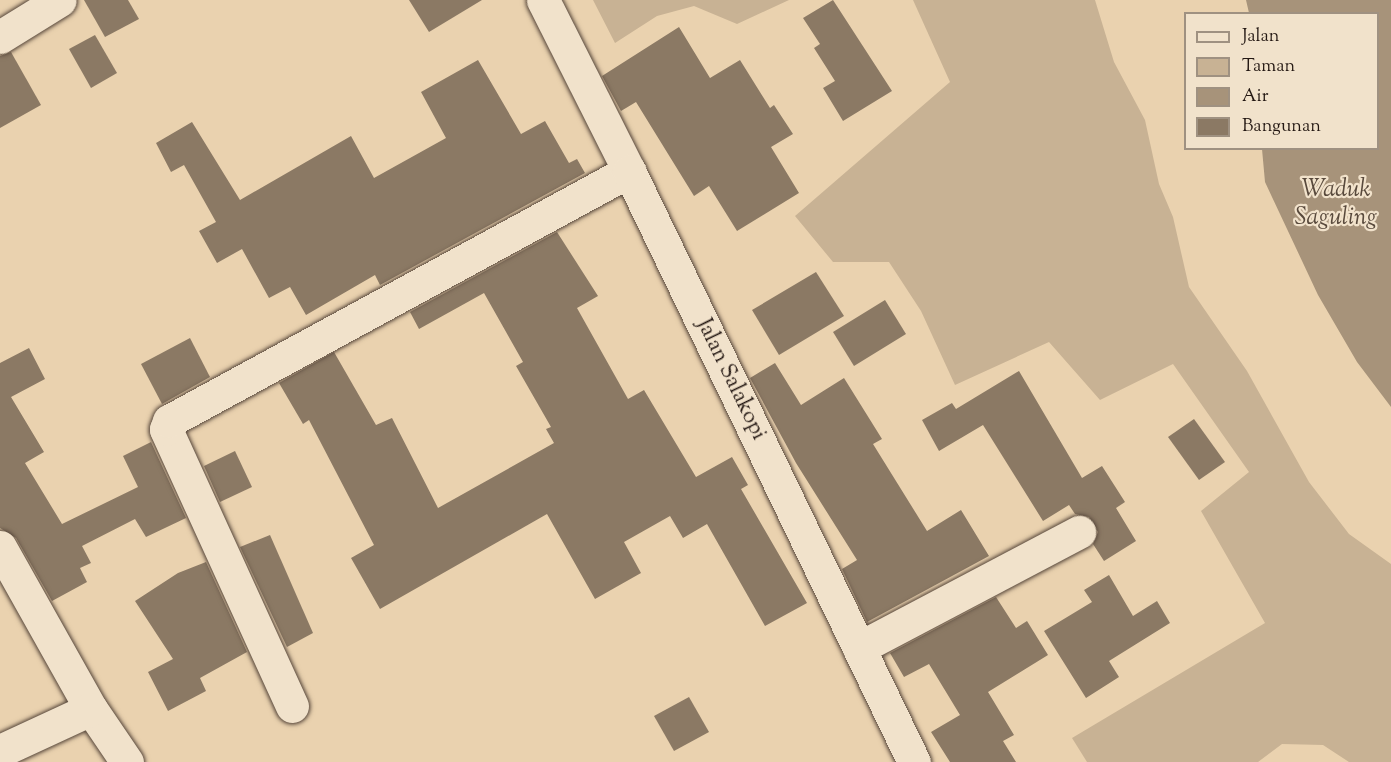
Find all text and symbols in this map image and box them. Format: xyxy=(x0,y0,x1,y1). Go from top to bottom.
legend xyxy=(1184,12,1379,150)
text: Jalan xyxy=(1242,24,1279,50)
text: Taman xyxy=(1242,54,1295,80)
text: Air xyxy=(1242,84,1268,110)
text: Bangunan xyxy=(1242,114,1321,140)
water label: Waduk Saguling xyxy=(1295,177,1377,233)
street label: Jalan Salakopi xyxy=(689,315,771,445)

